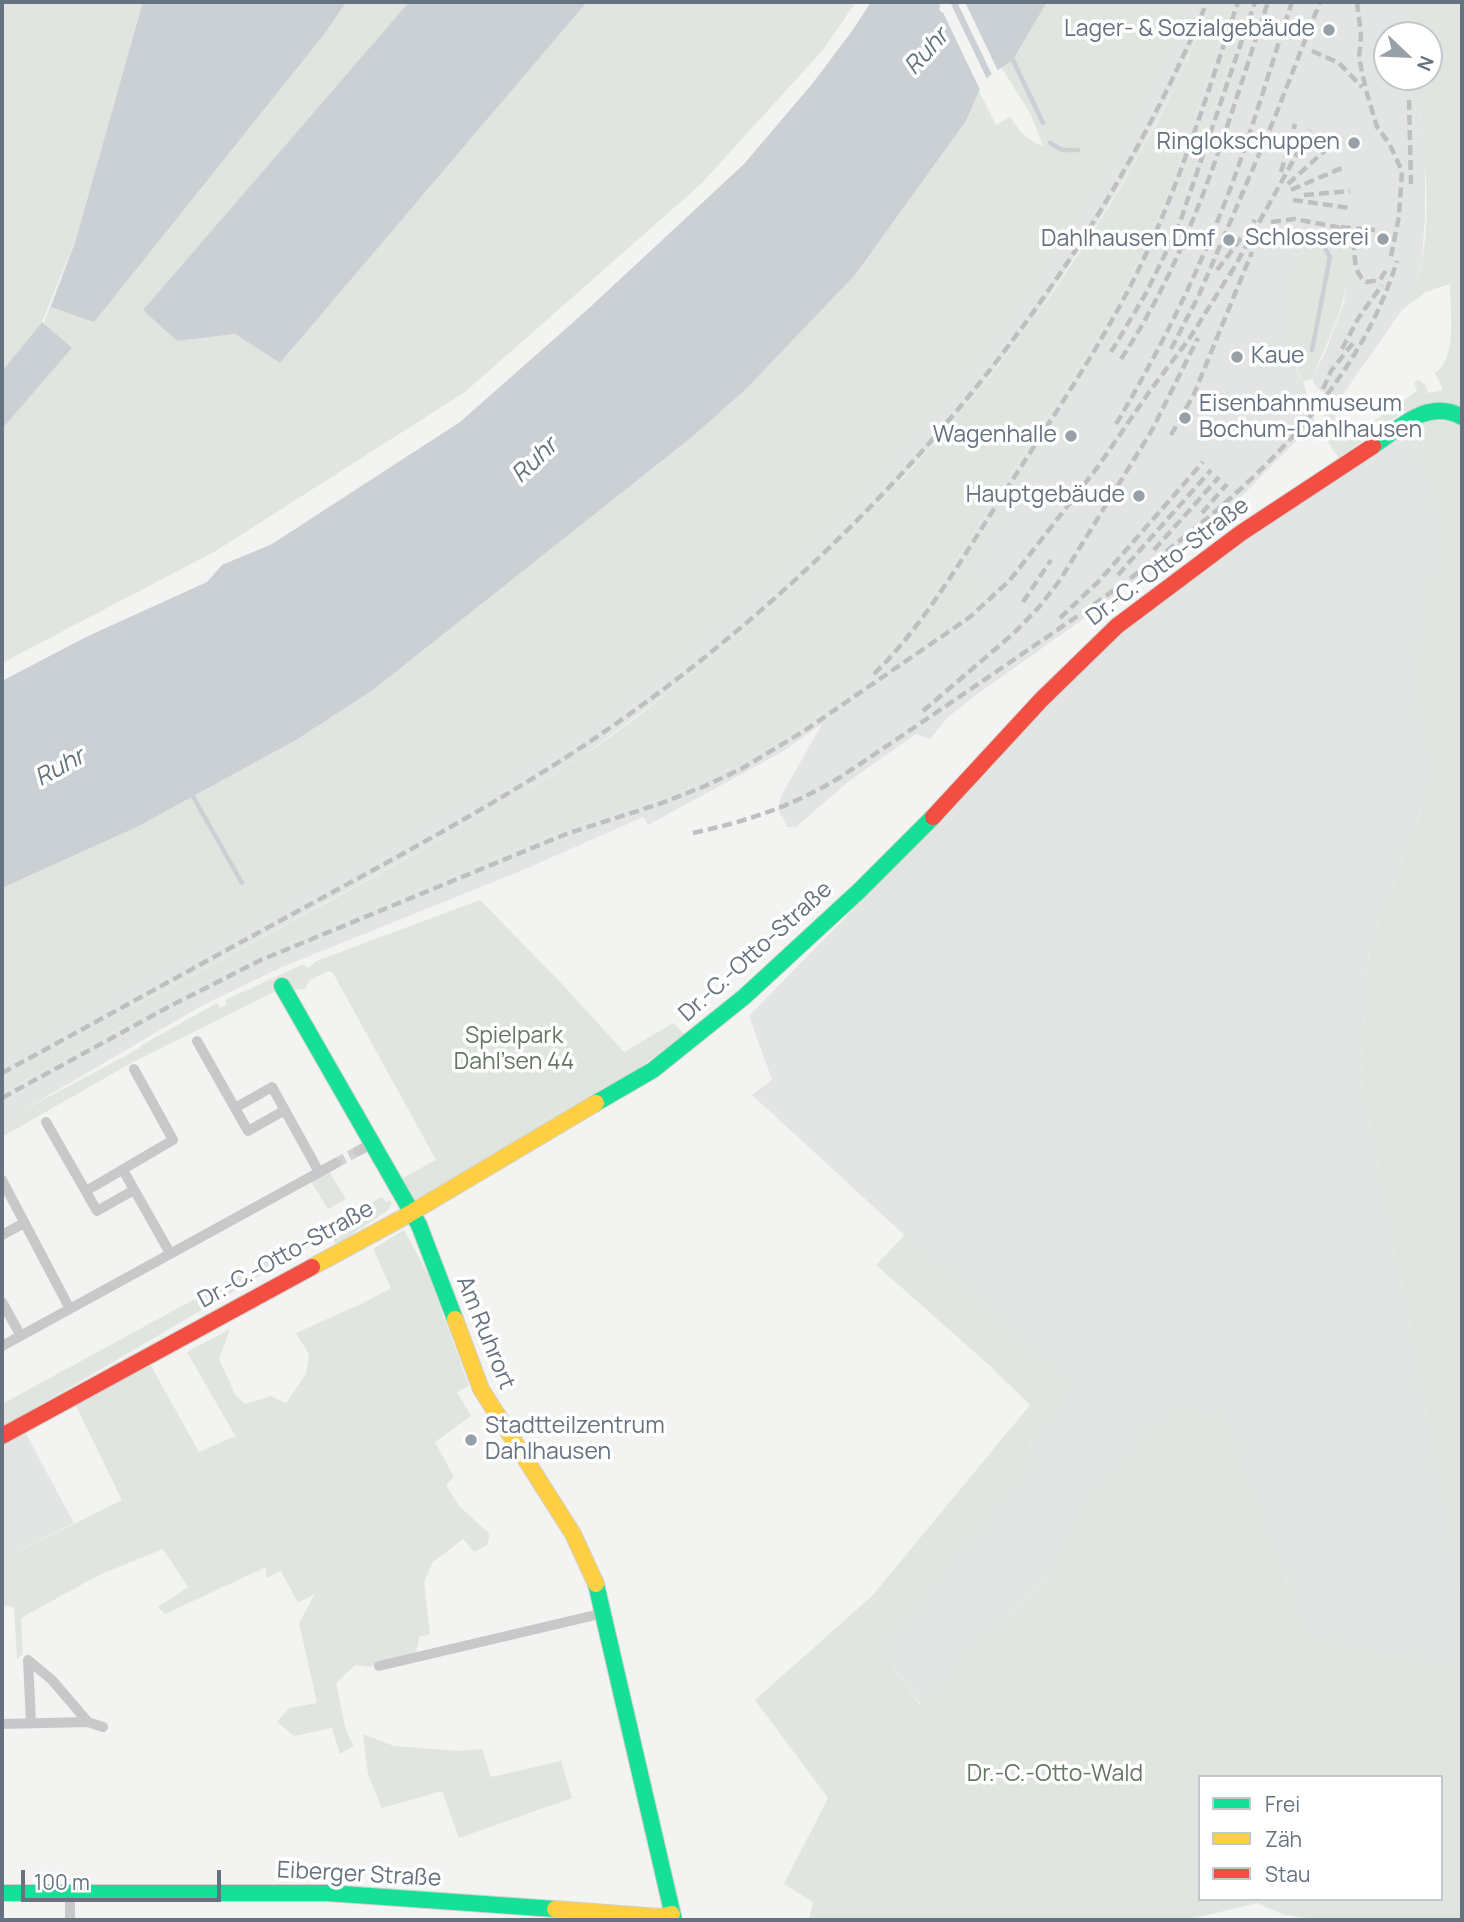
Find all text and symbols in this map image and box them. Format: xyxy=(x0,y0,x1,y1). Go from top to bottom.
place label: Lager- & Sozialgebäude xyxy=(1064,16,1315,44)
north arrow xyxy=(1373,21,1443,91)
marker: Lager- & Sozialgebäude xyxy=(1321,22,1337,38)
water label: Ruhr xyxy=(899,23,955,81)
text: N xyxy=(1411,52,1440,75)
place label: Ringlokschuppen xyxy=(1157,129,1340,157)
marker: Ringlokschuppen xyxy=(1346,135,1362,151)
place label: Schlosserei xyxy=(1245,225,1369,253)
place label: Dahlhausen Dmf xyxy=(1041,226,1215,254)
marker: Schlosserei xyxy=(1375,231,1391,247)
marker: Dahlhausen Dmf xyxy=(1221,232,1237,248)
place label: Kaue xyxy=(1251,343,1305,371)
marker: Kaue xyxy=(1229,349,1245,365)
place label: Eisenbahnmuseum Bochum-Dahlhausen xyxy=(1199,391,1422,445)
marker: Eisenbahnmuseum Bochum-Dahlhausen xyxy=(1177,410,1193,426)
place label: Wagenhalle xyxy=(933,422,1057,450)
marker: Wagenhalle xyxy=(1063,428,1079,444)
water label: Ruhr xyxy=(506,432,564,490)
place label: Hauptgebäude xyxy=(966,482,1125,510)
marker: Hauptgebäude xyxy=(1131,488,1147,504)
street label: Dr.-C.-Otto-Straße xyxy=(1081,492,1255,632)
water label: Ruhr xyxy=(30,743,90,793)
street label: Dr.-C.-Otto-Straße xyxy=(674,876,838,1028)
park label: Spielpark Dahl’sen 44 xyxy=(454,1023,574,1077)
street label: Dr.-C.-Otto-Straße xyxy=(193,1195,379,1315)
street label: Am Ruhrort xyxy=(450,1272,520,1394)
place label: Stadtteilzentrum Dahlhausen xyxy=(485,1413,665,1467)
marker: Stadtteilzentrum Dahlhausen xyxy=(463,1432,479,1448)
park label: Dr.-C.-Otto-Wald xyxy=(967,1761,1143,1789)
legend xyxy=(1198,1775,1443,1901)
text: Frei xyxy=(1265,1790,1300,1818)
text: Zäh xyxy=(1265,1825,1302,1853)
scale bar xyxy=(24,1856,224,1900)
street label: Eiberger Straße xyxy=(276,1857,442,1893)
text: Stau xyxy=(1265,1860,1311,1888)
text: 100 m xyxy=(34,1868,90,1896)

